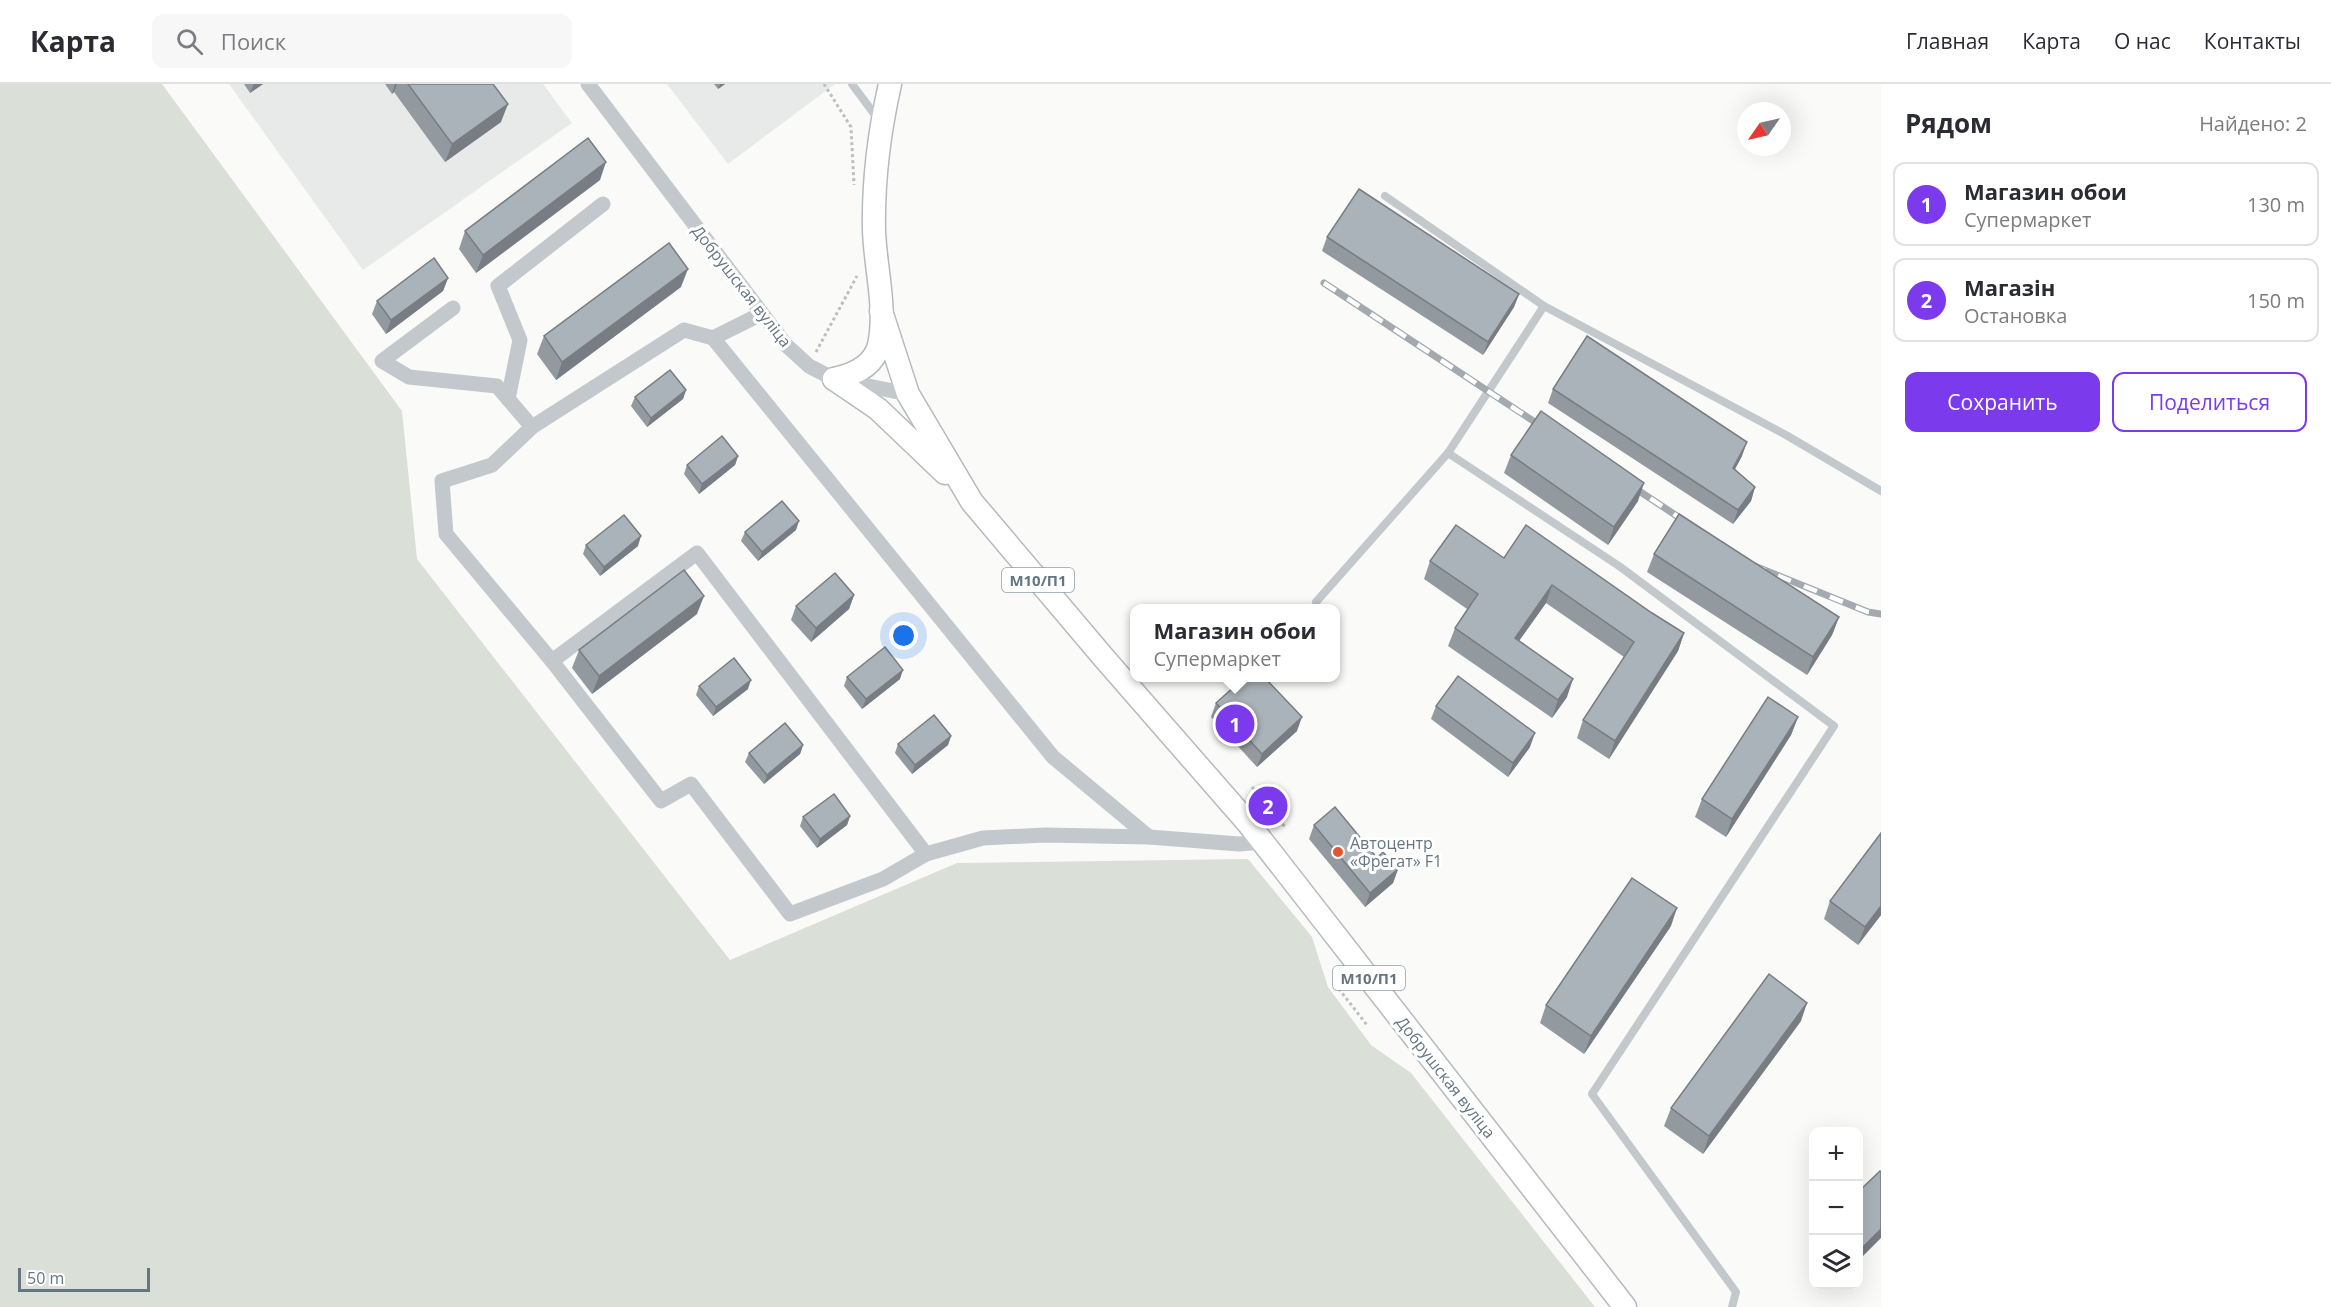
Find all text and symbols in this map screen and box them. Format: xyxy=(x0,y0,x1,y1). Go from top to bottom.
search box xyxy=(152,14,572,68)
text: Карта xyxy=(30,22,116,60)
icon: search xyxy=(173,25,206,58)
text: Поиск xyxy=(221,26,286,56)
text: Главная xyxy=(1906,27,1989,55)
text: Карта xyxy=(2022,27,2081,55)
text: О нас xyxy=(2114,27,2171,55)
text: Контакты xyxy=(2204,27,2301,55)
north arrow xyxy=(1737,102,1791,156)
text: Рядом xyxy=(1905,105,1992,141)
text: Найдено: 2 xyxy=(2199,110,2307,137)
text: Магазин обои xyxy=(1964,176,2127,206)
text: 1 xyxy=(1921,191,1932,218)
text: 130 m xyxy=(2247,191,2305,218)
text: Супермаркет xyxy=(1964,206,2091,233)
street label: Добрушская вуліца xyxy=(687,220,797,352)
text: Магазін xyxy=(1964,272,2055,302)
text: 2 xyxy=(1921,287,1932,314)
text: 150 m xyxy=(2247,287,2305,314)
text: Остановка xyxy=(1964,302,2067,329)
button: Сохранить xyxy=(1905,372,2100,432)
button: Поделиться xyxy=(2112,372,2307,432)
road number: М10/П1 xyxy=(1002,568,1074,592)
popup xyxy=(1130,604,1340,682)
text: Магазин обои xyxy=(1154,615,1316,645)
your location xyxy=(889,621,918,650)
text: Супермаркет xyxy=(1154,645,1281,672)
pin: 1 xyxy=(1216,702,1254,746)
pin: 2 xyxy=(1248,784,1288,828)
place label: Автоцентр «Фрегат» F1 xyxy=(1350,832,1442,872)
marker: Автоцентр «Фрегат» F1 xyxy=(1331,845,1345,859)
road number: М10/П1 xyxy=(1333,966,1405,990)
street label: Добрушская вуліца xyxy=(1391,1011,1501,1143)
map controls xyxy=(1809,1127,1863,1289)
button: + xyxy=(1809,1127,1863,1181)
button: − xyxy=(1809,1181,1863,1235)
button: layers xyxy=(1809,1235,1863,1289)
scale bar xyxy=(18,1265,150,1292)
text: 50 m xyxy=(27,1267,64,1289)

